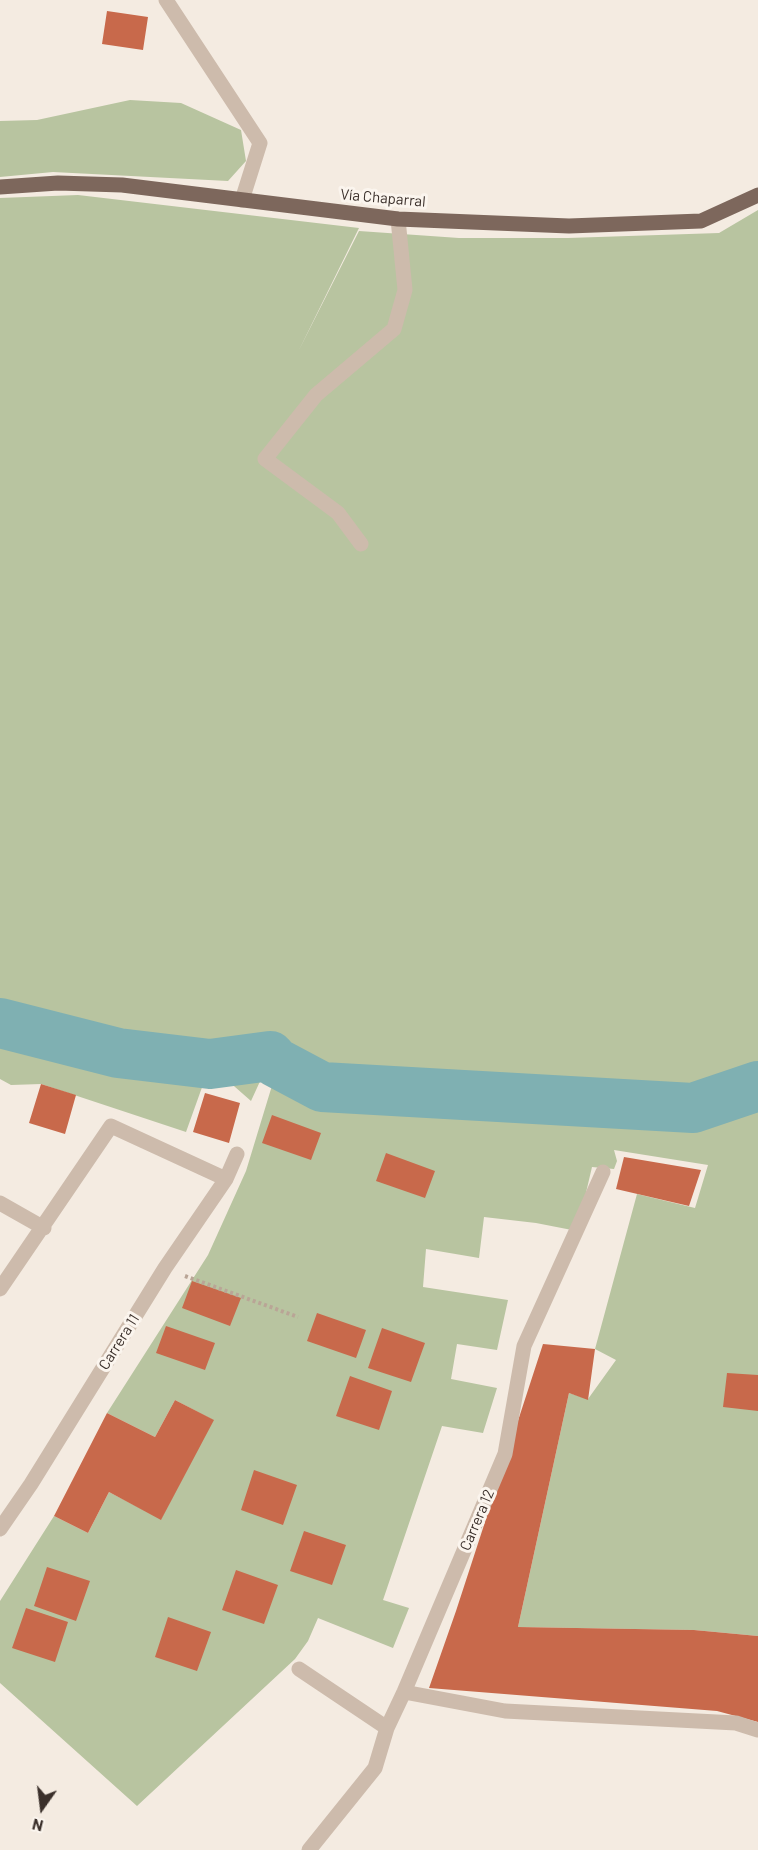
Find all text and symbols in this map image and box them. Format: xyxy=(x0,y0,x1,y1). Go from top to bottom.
street label: Vía Chaparral xyxy=(340,185,426,211)
street label: Carrera 11 xyxy=(95,1311,143,1373)
street label: Carrera 12 xyxy=(456,1487,498,1553)
north arrow xyxy=(12,1778,72,1838)
text: N xyxy=(30,1815,45,1836)

